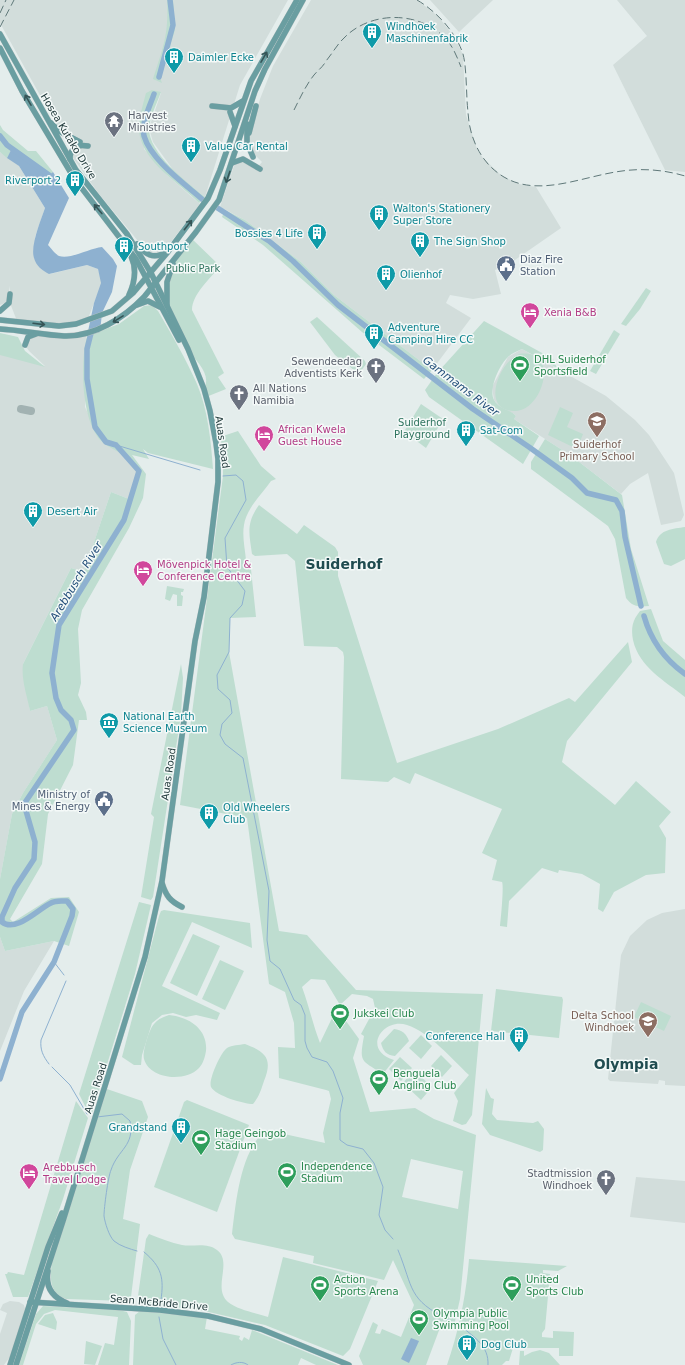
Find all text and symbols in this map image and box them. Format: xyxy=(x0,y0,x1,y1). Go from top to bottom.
building icon: Windhoek Maschinenfabrik xyxy=(361,21,383,49)
place label: Windhoek Maschinenfabrik xyxy=(386,21,468,44)
building icon: Daimler Ecke xyxy=(163,46,185,74)
one-way arrow xyxy=(261,51,269,63)
place label: Daimler Ecke xyxy=(188,52,254,63)
street label: Hosea Kutako Drive xyxy=(39,91,99,181)
one-way arrow xyxy=(23,94,31,106)
temple icon: Harvest Ministries xyxy=(103,110,125,138)
place label: Harvest Ministries xyxy=(128,110,176,133)
building icon: Value Car Rental xyxy=(180,135,202,163)
place label: Value Car Rental xyxy=(205,141,288,152)
building icon: Riverport 2 xyxy=(64,169,86,197)
one-way arrow xyxy=(224,170,231,183)
place label: Riverport 2 xyxy=(5,175,61,186)
building icon: Walton's Stationery Super Store xyxy=(368,203,390,231)
place label: Walton's Stationery Super Store xyxy=(393,203,490,226)
one-way arrow xyxy=(93,204,102,215)
one-way arrow xyxy=(183,220,192,231)
building icon: Bossies 4 Life xyxy=(306,222,328,250)
place label: Bossies 4 Life xyxy=(235,228,303,239)
building icon: The Sign Shop xyxy=(409,230,431,258)
building icon: Southport xyxy=(113,235,135,263)
place label: The Sign Shop xyxy=(433,236,506,247)
place label: Southport xyxy=(138,241,188,252)
public building icon: Diaz Fire Station xyxy=(495,254,517,282)
place label: Diaz Fire Station xyxy=(520,254,563,277)
park label: Public Park xyxy=(166,263,220,274)
building icon: Olienhof xyxy=(375,263,397,291)
place label: Olienhof xyxy=(400,269,442,280)
hotel icon: Xenia B&B xyxy=(519,301,541,329)
place label: Xenia B&B xyxy=(544,307,597,318)
one-way arrow xyxy=(112,314,123,323)
one-way arrow xyxy=(32,320,45,328)
building icon: Adventure Camping Hire CC xyxy=(363,322,385,350)
place label: Adventure Camping Hire CC xyxy=(388,322,473,345)
water label: Gammams River xyxy=(420,354,502,420)
sports icon: DHL Suiderhof Sportsfield xyxy=(509,354,531,382)
place label: DHL Suiderhof Sportsfield xyxy=(534,354,606,377)
place label: Sewendeedag Adventists Kerk xyxy=(284,356,362,379)
church icon: Sewendeedag Adventists Kerk xyxy=(365,356,387,384)
church icon: All Nations Namibia xyxy=(228,383,250,411)
place label: All Nations Namibia xyxy=(253,383,307,406)
school or university icon: Suiderhof Primary School xyxy=(586,410,608,438)
street label: Auas Road xyxy=(213,415,232,469)
park label: Suiderhof Playground xyxy=(394,417,450,440)
building icon: Sat-Com xyxy=(455,419,477,447)
hotel icon: African Kwela Guest House xyxy=(253,424,275,452)
place label: African Kwela Guest House xyxy=(278,424,346,447)
place label: Sat-Com xyxy=(480,425,523,436)
place label: Suiderhof Primary School xyxy=(559,439,635,462)
building icon: Desert Air xyxy=(22,500,44,528)
place label: Desert Air xyxy=(47,506,98,517)
water label: Arebbusch River xyxy=(47,538,106,624)
district label: Suiderhof xyxy=(306,556,383,572)
hotel icon: Mövenpick Hotel & Conference Centre xyxy=(132,559,154,587)
place label: Mövenpick Hotel & Conference Centre xyxy=(157,559,251,582)
museum icon: National Earth Science Museum xyxy=(98,711,120,739)
place label: National Earth Science Museum xyxy=(123,711,207,734)
street label: Auas Road xyxy=(159,747,178,801)
place label: Ministry of Mines & Energy xyxy=(12,789,90,812)
public building icon: Ministry of Mines & Energy xyxy=(93,789,115,817)
building icon: Old Wheelers Club xyxy=(198,802,220,830)
place label: Old Wheelers Club xyxy=(223,802,290,825)
sports icon: Jukskei Club xyxy=(329,1002,351,1030)
place label: Jukskei Club xyxy=(353,1008,414,1019)
place label: Delta School Windhoek xyxy=(571,1010,634,1033)
school or university icon: Delta School Windhoek xyxy=(637,1010,659,1038)
building icon: Conference Hall xyxy=(508,1025,530,1053)
place label: Conference Hall xyxy=(425,1031,505,1042)
district label: Olympia xyxy=(594,1056,658,1072)
street label: Auas Road xyxy=(82,1061,109,1115)
sports icon: Benguela Angling Club xyxy=(368,1068,390,1096)
place label: Benguela Angling Club xyxy=(393,1068,456,1091)
building icon: Grandstand xyxy=(170,1116,192,1144)
place label: Grandstand xyxy=(108,1122,167,1133)
sports icon: Hage Geingob Stadium xyxy=(190,1128,212,1156)
place label: Hage Geingob Stadium xyxy=(215,1128,286,1151)
sports icon: Independence Stadium xyxy=(276,1161,298,1189)
place label: Independence Stadium xyxy=(301,1161,372,1184)
hotel icon: Arebbusch Travel Lodge xyxy=(18,1162,40,1190)
place label: Arebbusch Travel Lodge xyxy=(42,1162,106,1185)
place label: Stadtmission Windhoek xyxy=(527,1168,592,1191)
church icon: Stadtmission Windhoek xyxy=(595,1168,617,1196)
sports icon: Action Sports Arena xyxy=(309,1274,331,1302)
place label: Action Sports Arena xyxy=(334,1274,399,1297)
sports icon: United Sports Club xyxy=(501,1274,523,1302)
place label: United Sports Club xyxy=(526,1274,584,1297)
street label: Sean McBride Drive xyxy=(109,1293,208,1312)
sports icon: Olympia Public Swimming Pool xyxy=(408,1308,430,1336)
place label: Olympia Public Swimming Pool xyxy=(433,1308,509,1331)
building icon: Dog Club xyxy=(456,1333,478,1361)
place label: Dog Club xyxy=(481,1339,527,1350)

